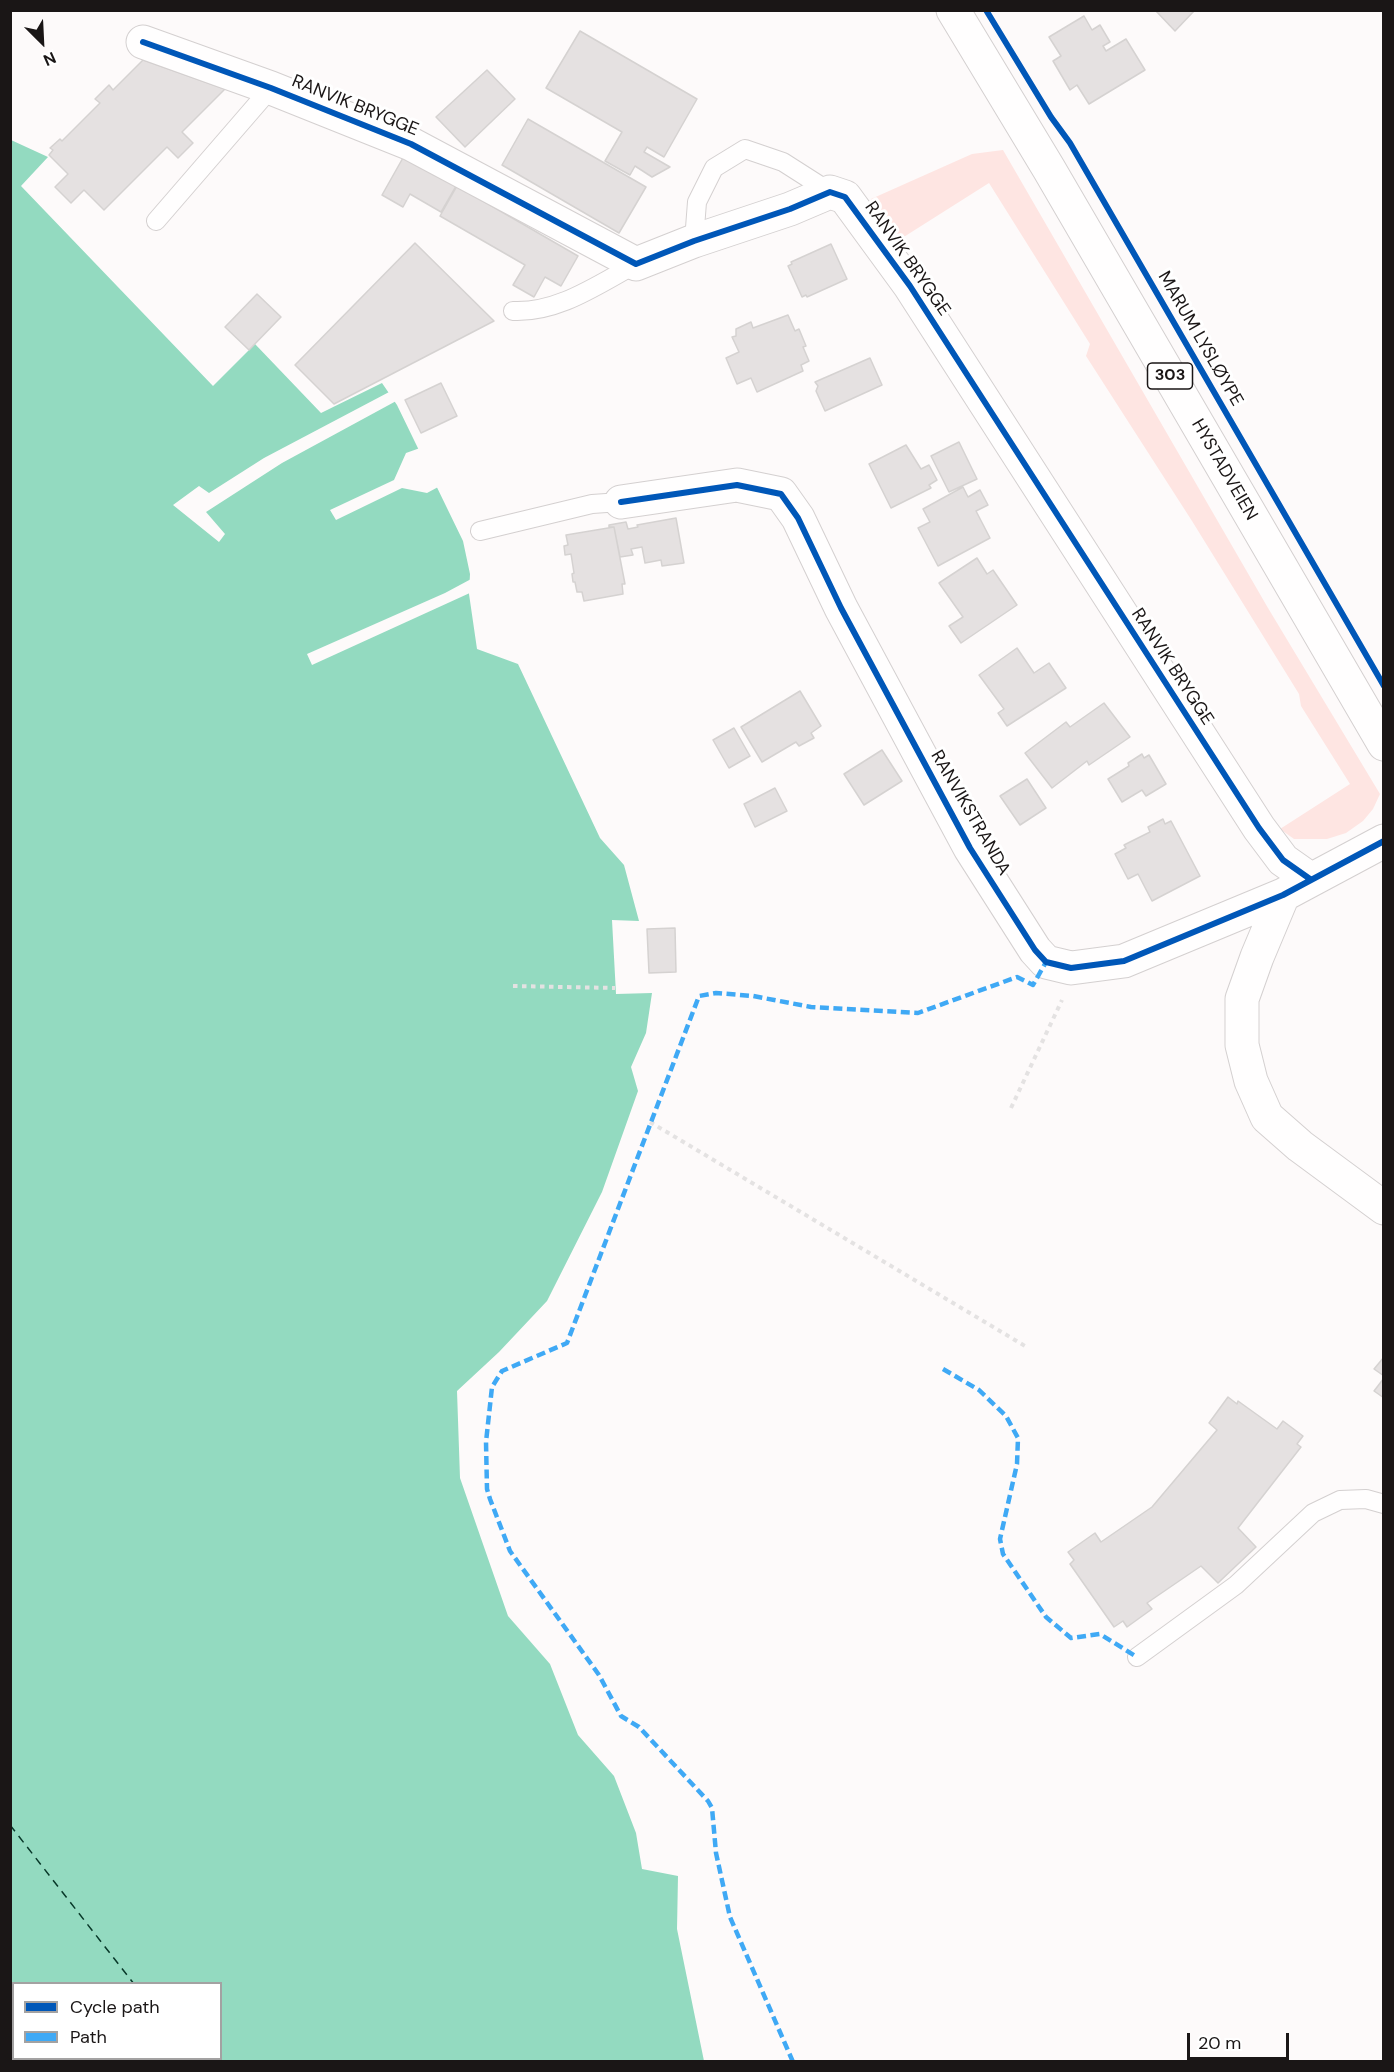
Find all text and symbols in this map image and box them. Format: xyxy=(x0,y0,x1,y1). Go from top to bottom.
north arrow xyxy=(12,12,72,72)
text: N xyxy=(40,47,59,71)
street label: RANVIK BRYGGE xyxy=(289,71,421,141)
street label: RANVIK BRYGGE xyxy=(860,198,954,320)
street label: MARUM LYSLØYPE xyxy=(1153,268,1247,410)
road number: 303 xyxy=(1148,363,1192,389)
street label: HYSTADVEIEN xyxy=(1186,415,1262,525)
street label: RANVIK BRYGGE xyxy=(1126,605,1218,729)
street label: RANVIKSTRANDA xyxy=(925,747,1015,879)
legend xyxy=(12,1982,222,2060)
text: Cycle path xyxy=(70,1995,160,2019)
scale bar xyxy=(1190,2021,1292,2059)
text: Path xyxy=(70,2025,107,2049)
text: 20 m xyxy=(1198,2031,1241,2055)

